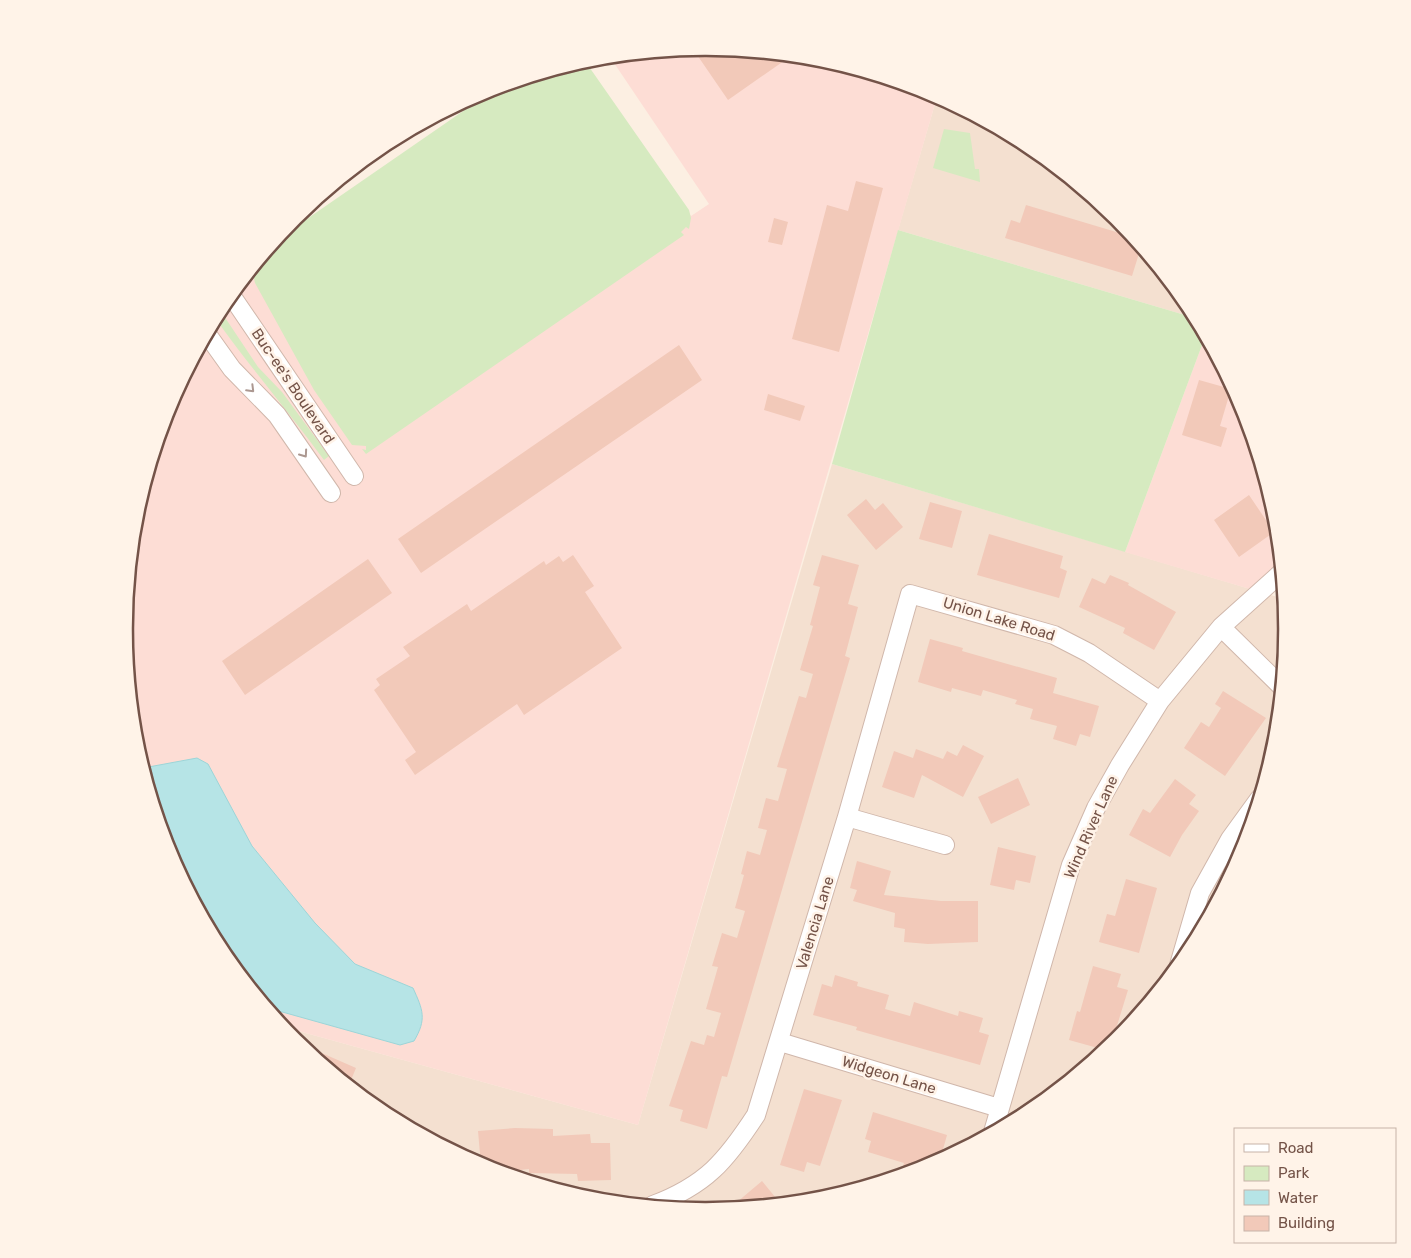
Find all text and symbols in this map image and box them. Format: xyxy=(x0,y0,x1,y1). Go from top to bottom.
street label: Buc-ee's Boulevard xyxy=(248,325,338,447)
one-way arrow xyxy=(245,383,254,392)
one-way arrow xyxy=(298,448,307,458)
street label: Union Lake Road xyxy=(941,593,1057,645)
street label: Wind River Lane xyxy=(1060,773,1122,881)
street label: Valencia Lane xyxy=(792,874,838,972)
street label: Widgeon Lane xyxy=(840,1052,938,1098)
legend xyxy=(1234,1128,1396,1243)
text: Road xyxy=(1278,1139,1314,1157)
text: Park xyxy=(1278,1164,1309,1182)
text: Water xyxy=(1278,1189,1318,1207)
text: Building xyxy=(1278,1214,1335,1232)

